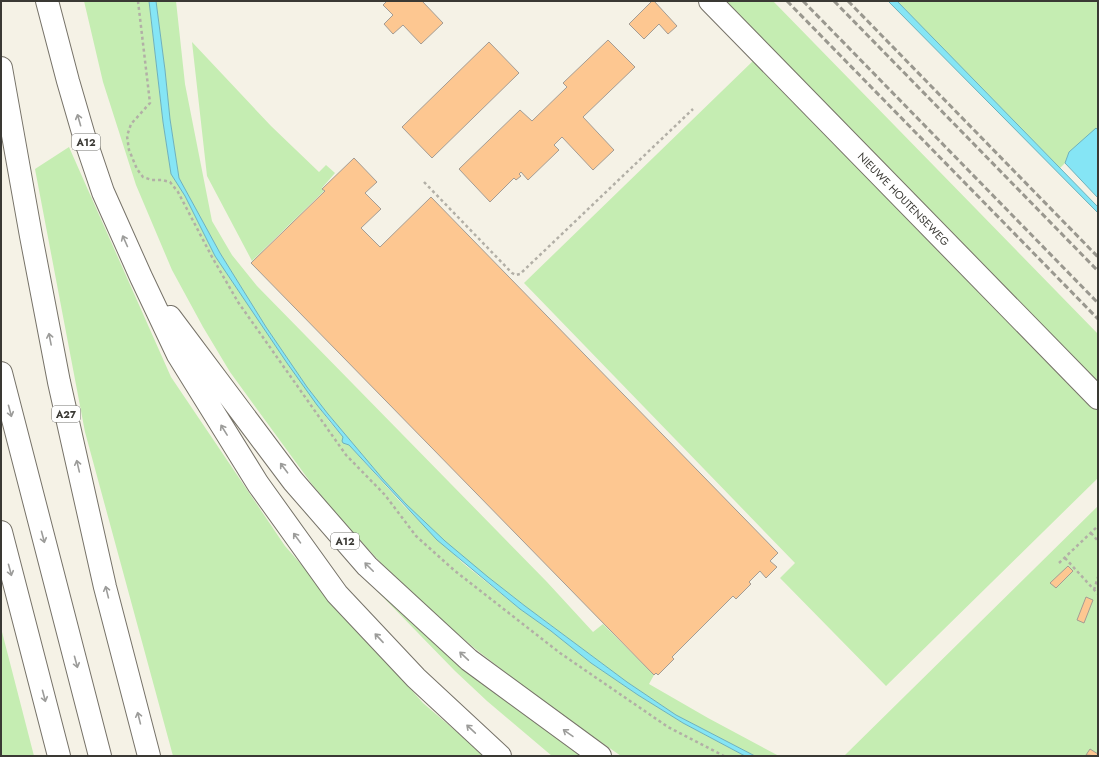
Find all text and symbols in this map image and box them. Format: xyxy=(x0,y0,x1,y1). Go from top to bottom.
one-way arrow xyxy=(75,114,82,127)
road number: A12 xyxy=(72,134,100,150)
street label: NIEUWE HOUTENSEWEG xyxy=(854,149,953,250)
one-way arrow xyxy=(121,236,128,248)
one-way arrow xyxy=(46,332,54,345)
one-way arrow xyxy=(7,404,14,417)
road number: A27 xyxy=(52,406,80,422)
one-way arrow xyxy=(220,424,228,436)
one-way arrow xyxy=(73,459,81,472)
one-way arrow xyxy=(280,463,288,474)
one-way arrow xyxy=(40,530,47,543)
one-way arrow xyxy=(293,532,301,543)
road number: A12 xyxy=(331,533,359,549)
one-way arrow xyxy=(364,562,374,572)
one-way arrow xyxy=(7,563,15,576)
one-way arrow xyxy=(102,586,110,599)
one-way arrow xyxy=(374,633,383,643)
one-way arrow xyxy=(459,651,469,660)
one-way arrow xyxy=(73,656,80,669)
one-way arrow xyxy=(40,689,48,702)
one-way arrow xyxy=(135,712,142,725)
one-way arrow xyxy=(466,725,476,734)
one-way arrow xyxy=(563,729,574,737)

